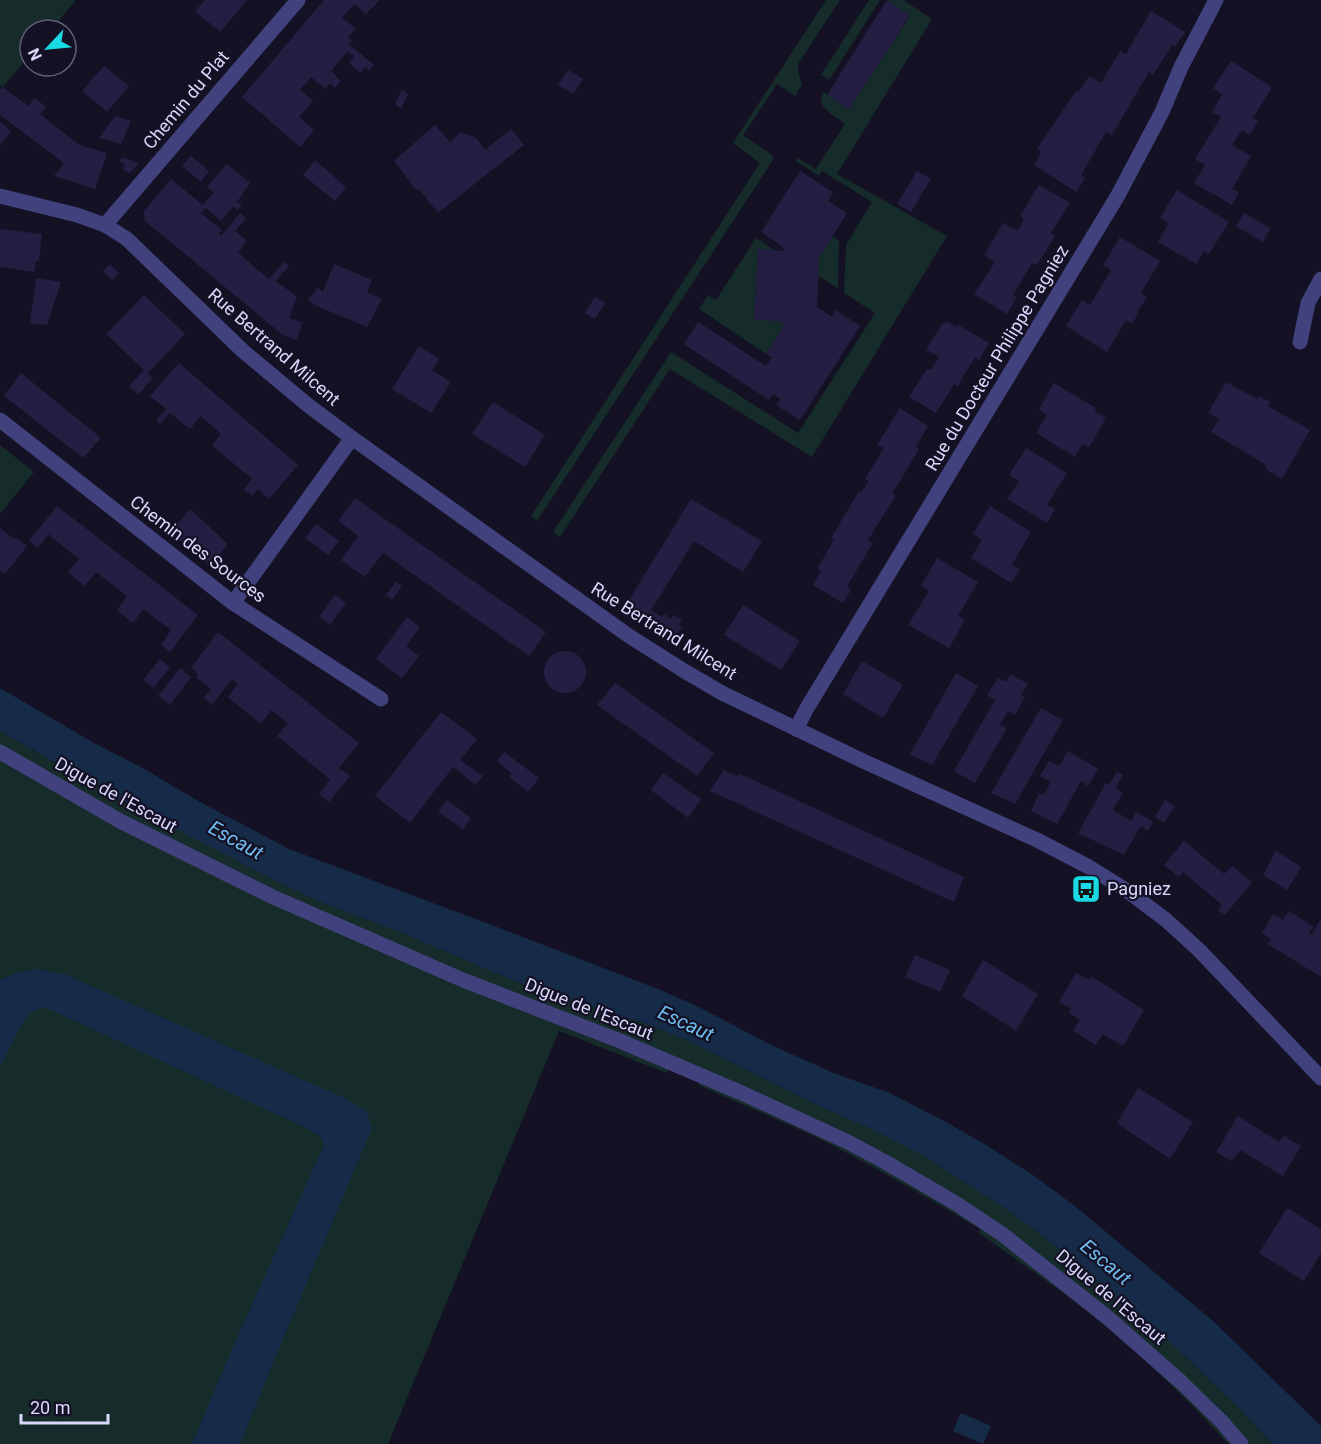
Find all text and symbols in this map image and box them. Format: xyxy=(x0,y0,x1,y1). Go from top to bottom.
north arrow xyxy=(18,18,78,78)
text: N xyxy=(24,45,46,64)
street label: Chemin du Plat xyxy=(138,46,233,153)
street label: Rue du Docteur Philippe Pagniez xyxy=(921,241,1072,474)
street label: Rue Bertrand Milcent xyxy=(204,284,345,410)
street label: Chemin des Sources xyxy=(126,491,270,606)
street label: Rue Bertrand Milcent xyxy=(588,577,741,684)
street label: Digue de l'Escaut xyxy=(51,752,181,837)
water label: Escaut xyxy=(204,815,268,865)
bus stop icon: Pagniez xyxy=(1070,873,1102,905)
place label: Pagniez xyxy=(1107,878,1171,899)
street label: Digue de l'Escaut xyxy=(522,973,656,1044)
water label: Escaut xyxy=(654,1000,718,1047)
water label: Escaut xyxy=(1076,1234,1137,1291)
street label: Digue de l'Escaut xyxy=(1052,1245,1170,1349)
scale bar xyxy=(21,1387,108,1425)
text: 20 m xyxy=(30,1397,70,1418)

